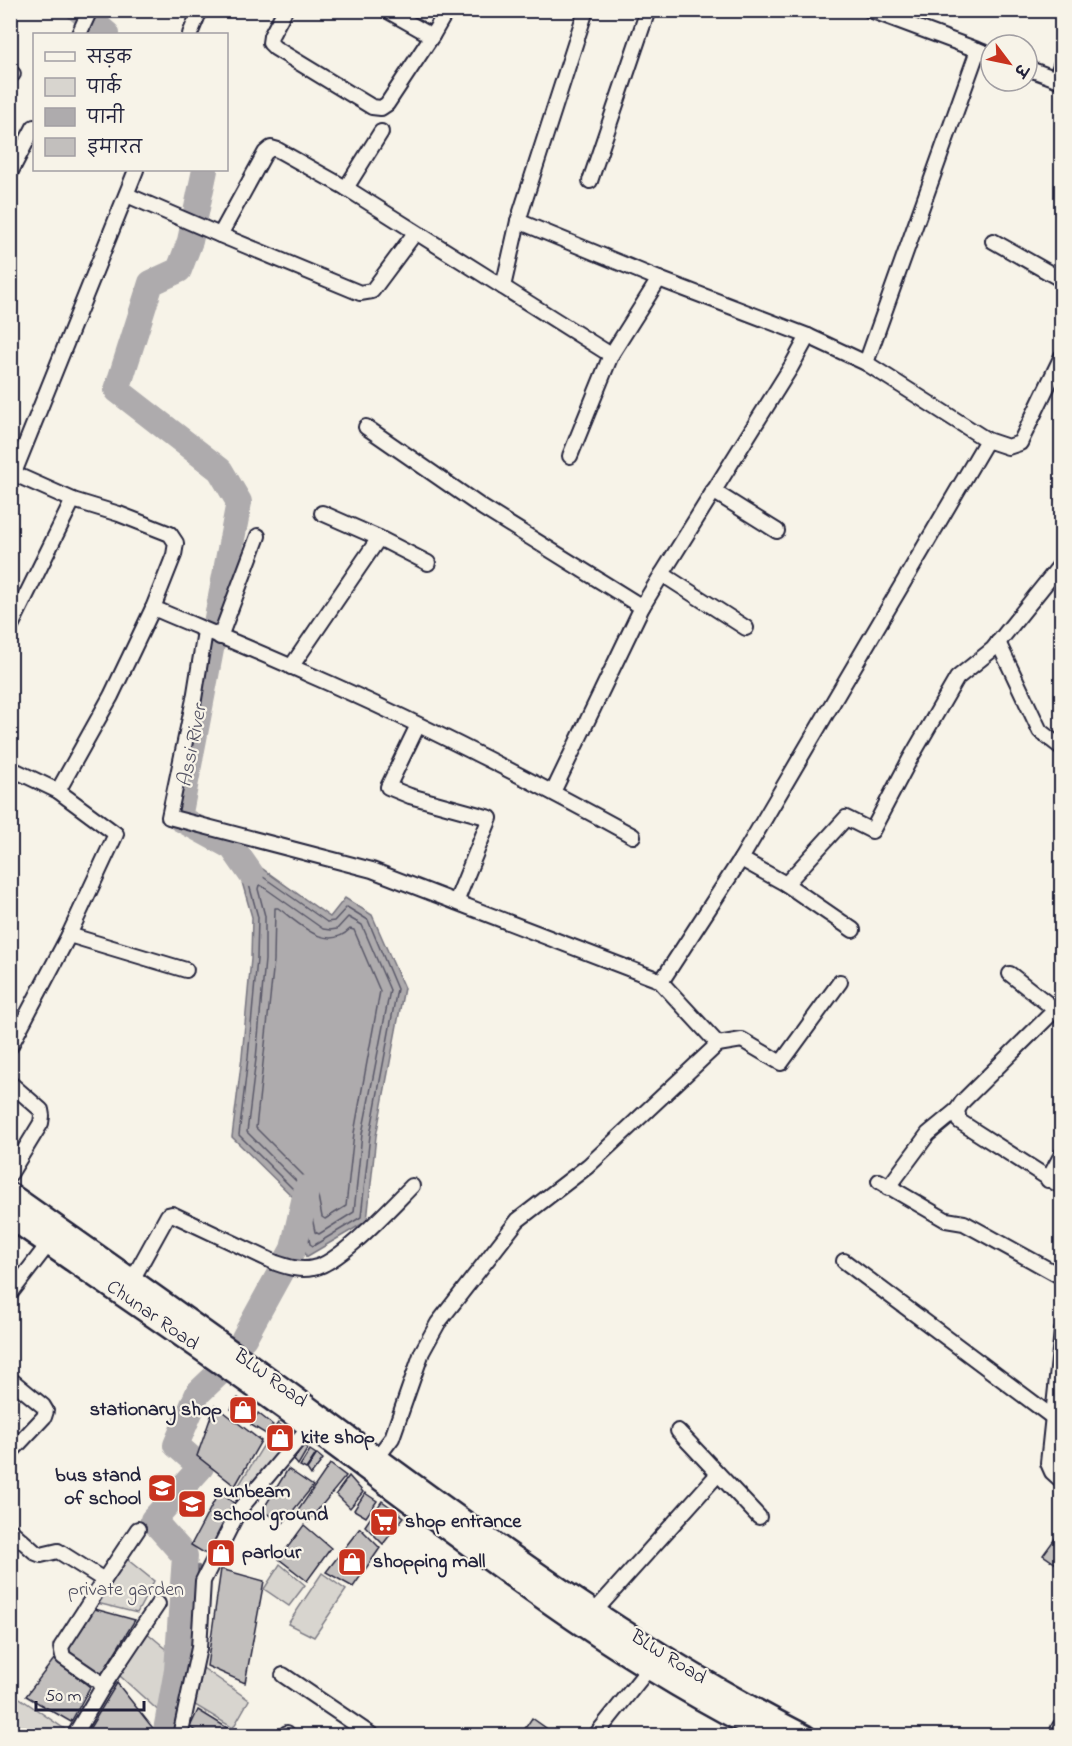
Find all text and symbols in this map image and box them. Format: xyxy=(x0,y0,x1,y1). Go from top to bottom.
legend xyxy=(33,33,228,171)
north arrow xyxy=(979,33,1039,93)
text: सड़क xyxy=(86,46,132,72)
text: उ xyxy=(1006,57,1034,82)
text: पार्क xyxy=(86,73,122,102)
text: पानी xyxy=(86,103,125,132)
text: इमारत xyxy=(87,136,143,162)
water label: Assi River xyxy=(170,700,216,790)
street label: Chunar Road xyxy=(100,1273,204,1359)
street label: BLW Road xyxy=(226,1342,313,1416)
shop icon: stationary shop xyxy=(227,1394,259,1426)
place label: stationary shop xyxy=(90,1396,222,1426)
shop icon: kite shop xyxy=(264,1422,296,1454)
place label: kite shop xyxy=(301,1424,375,1453)
place label: bus stand of school xyxy=(55,1462,142,1514)
school or university icon: bus stand of school xyxy=(146,1472,178,1504)
place label: sunbeam school ground xyxy=(213,1478,329,1531)
school or university icon: sunbeam school ground xyxy=(176,1488,208,1520)
supermarket icon: shop entrance xyxy=(368,1506,400,1538)
place label: shop entrance xyxy=(405,1508,522,1537)
shop icon: parlour xyxy=(205,1537,237,1569)
place label: parlour xyxy=(242,1539,302,1568)
shop icon: shopping mall xyxy=(336,1546,368,1578)
place label: shopping mall xyxy=(373,1548,485,1578)
park label: private garden xyxy=(68,1576,184,1606)
street label: BLW Road xyxy=(623,1623,712,1693)
scale bar xyxy=(36,1674,144,1712)
text: 50 m xyxy=(45,1684,82,1710)

